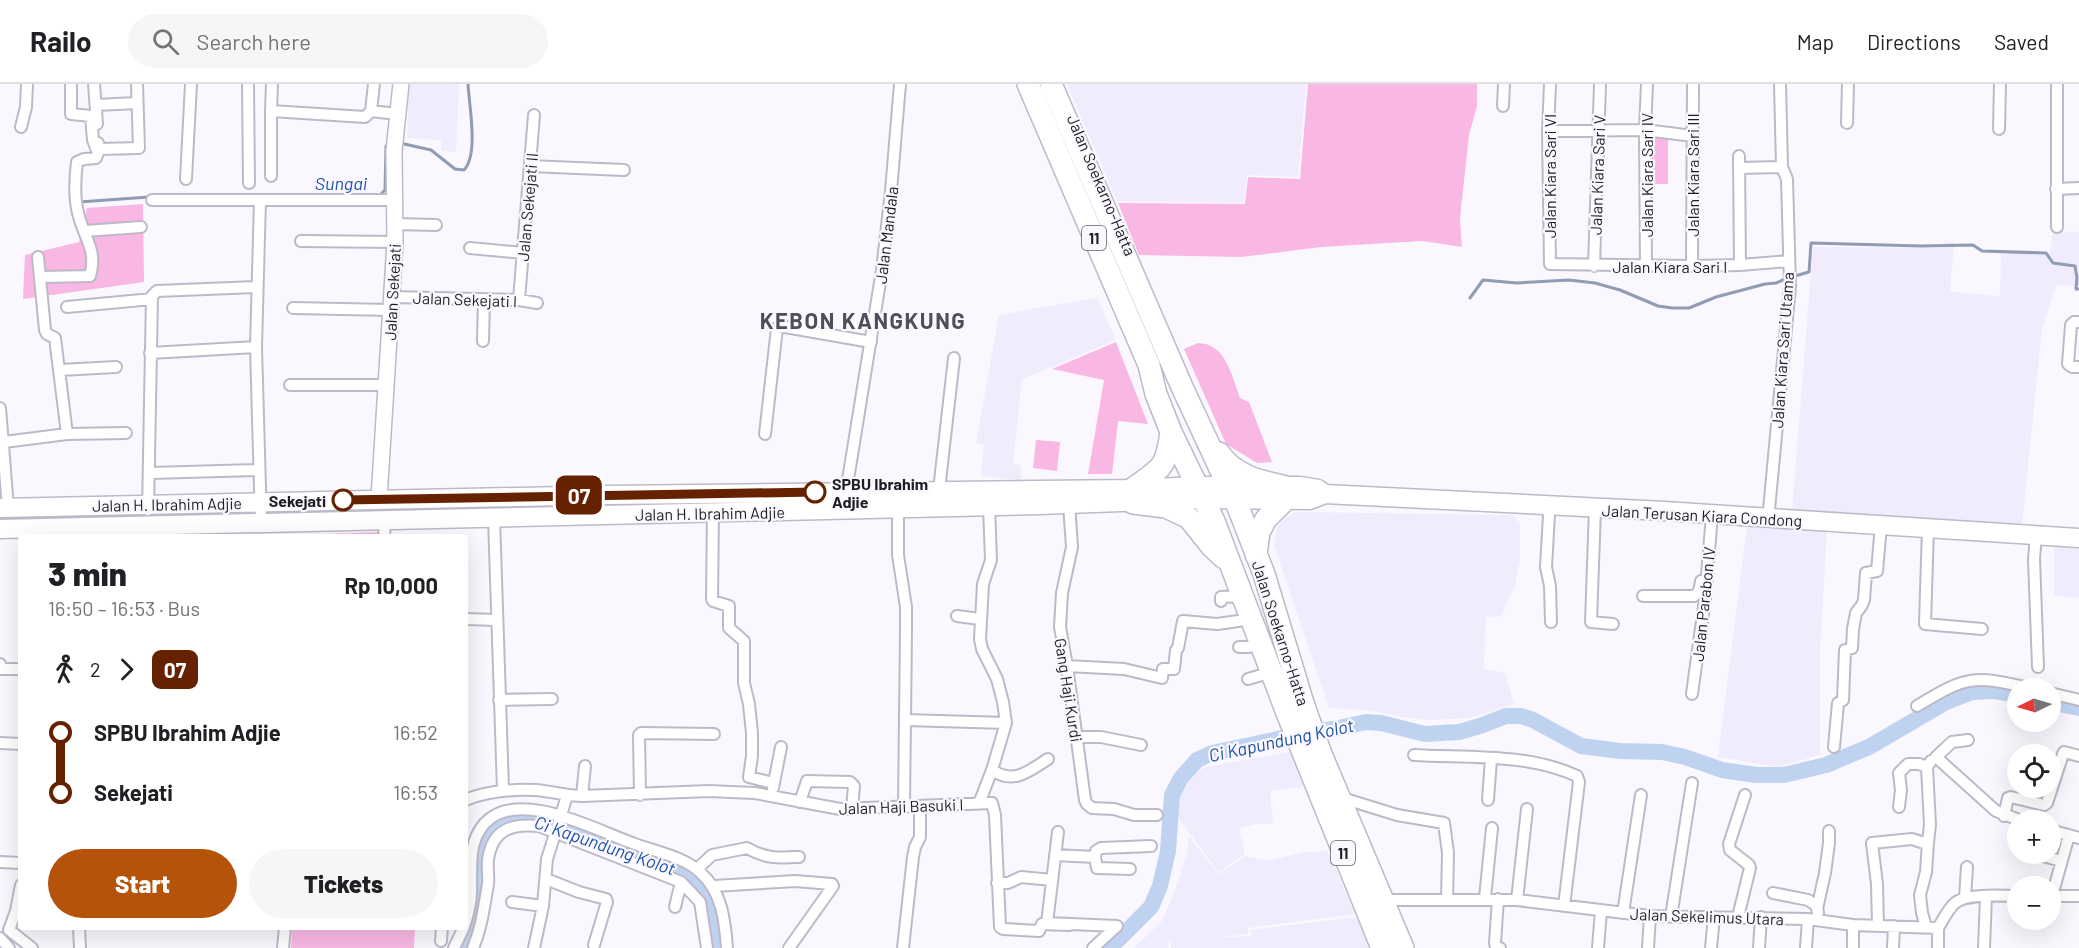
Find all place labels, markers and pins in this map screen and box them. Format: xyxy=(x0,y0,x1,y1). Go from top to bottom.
place label: SPBU Ibrahim Adjie xyxy=(832,474,928,511)
marker: SPBU Ibrahim Adjie xyxy=(804,481,826,503)
marker: Sekejati xyxy=(332,489,354,511)
place label: Sekejati xyxy=(269,491,326,510)

